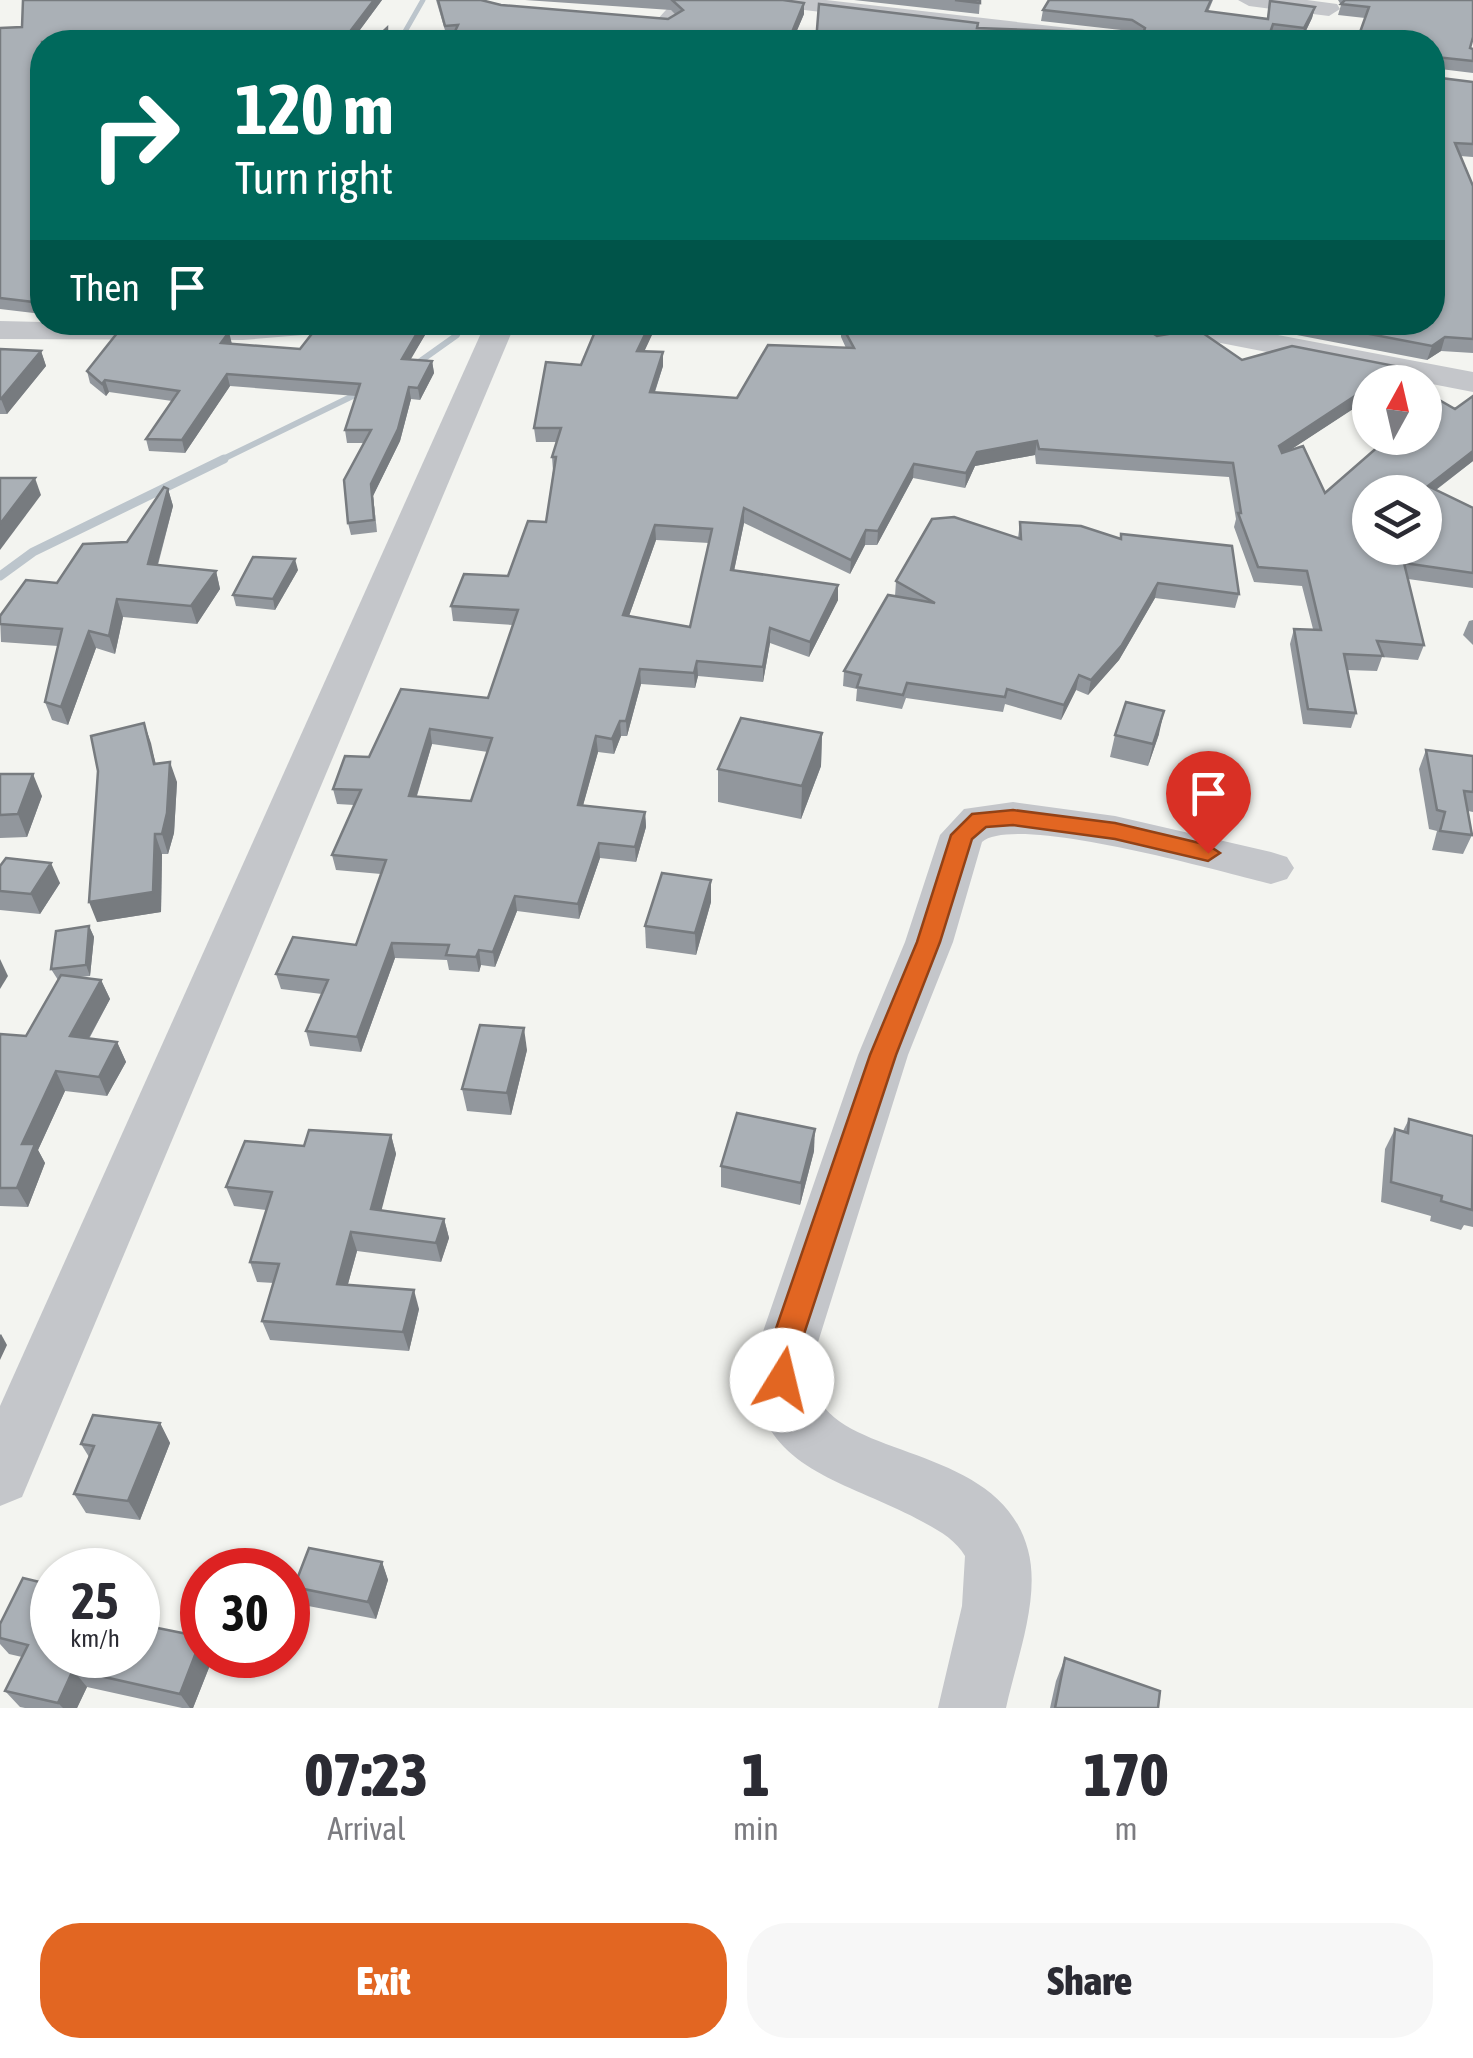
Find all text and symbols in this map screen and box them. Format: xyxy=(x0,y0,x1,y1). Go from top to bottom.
text: 120 m xyxy=(235,69,394,149)
icon: right xyxy=(70,70,200,200)
text: Turn right xyxy=(235,152,393,204)
icon: arrive xyxy=(160,260,215,315)
text: Then xyxy=(70,266,140,309)
north arrow xyxy=(1352,365,1442,455)
map controls xyxy=(1352,365,1442,565)
button: layers xyxy=(1352,475,1442,565)
pin xyxy=(1166,751,1251,854)
icon: arrive xyxy=(1181,766,1236,821)
position arrow xyxy=(730,1328,834,1432)
speed limit sign: 30 xyxy=(180,1548,310,1678)
text: 25 xyxy=(71,1572,118,1630)
text: km/h xyxy=(70,1624,120,1652)
text: 07:23 xyxy=(305,1740,428,1809)
text: 1 xyxy=(742,1740,770,1809)
text: 170 xyxy=(1084,1740,1168,1809)
text: Arrival xyxy=(327,1810,406,1847)
text: min xyxy=(733,1810,779,1847)
text: m xyxy=(1114,1810,1137,1847)
button: Exit xyxy=(40,1923,727,2038)
button: Share xyxy=(747,1923,1433,2038)

